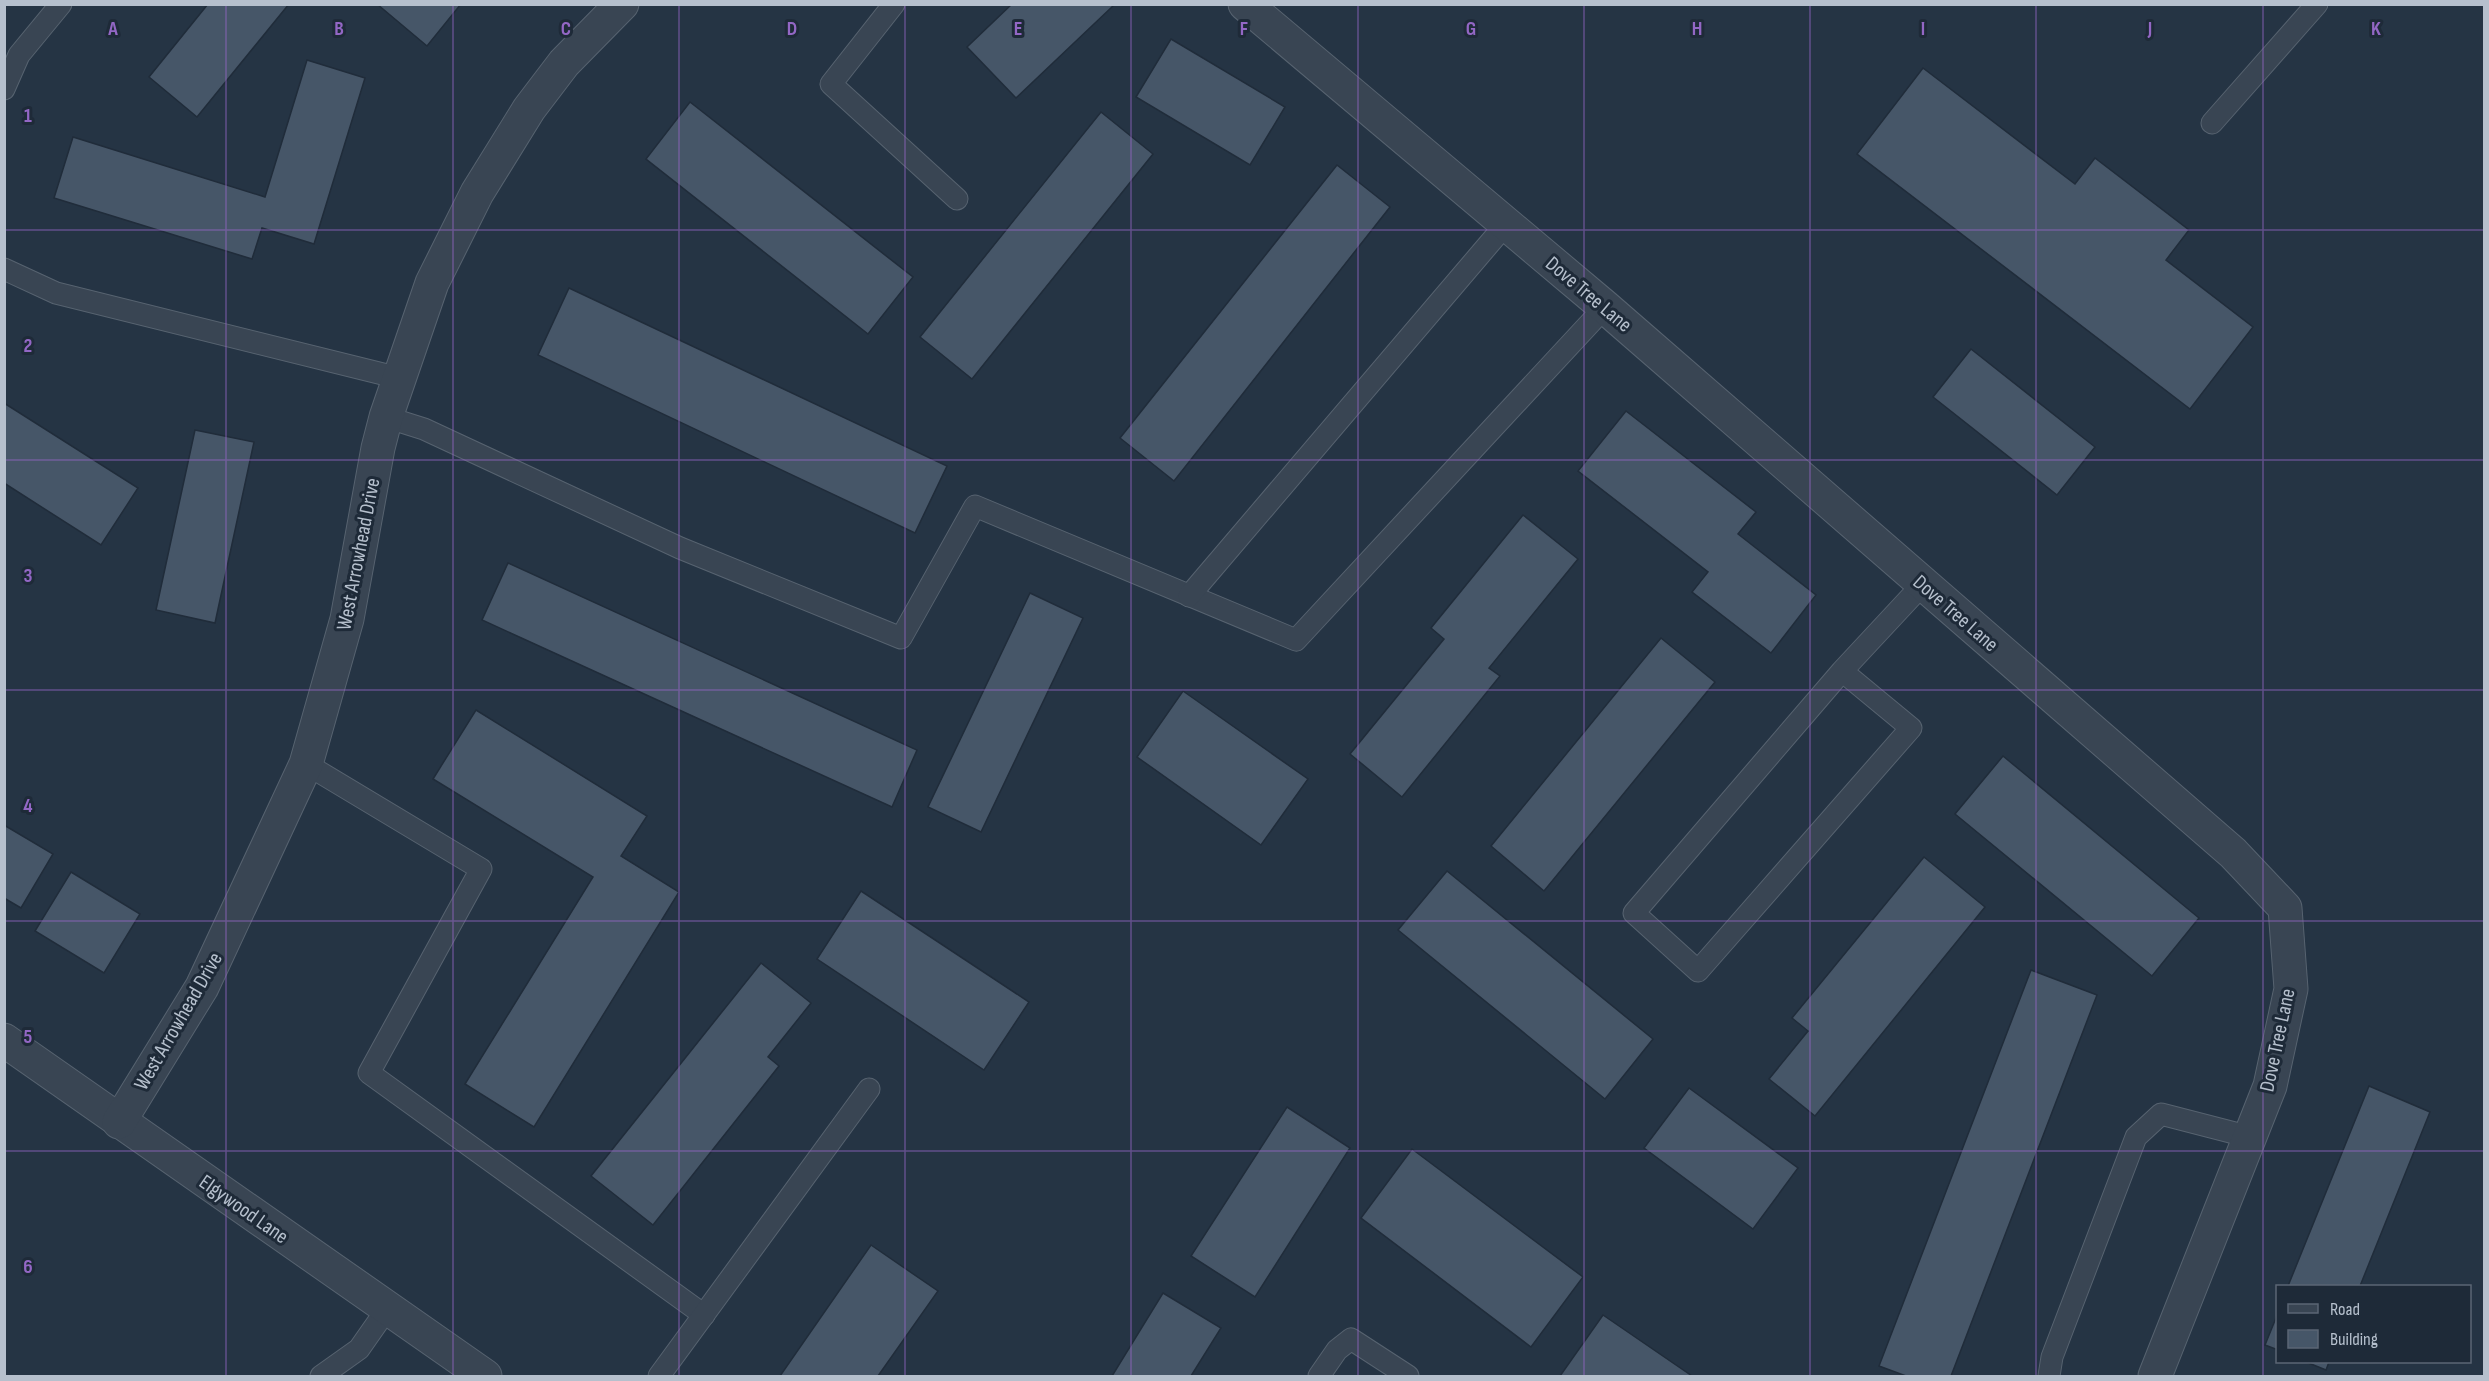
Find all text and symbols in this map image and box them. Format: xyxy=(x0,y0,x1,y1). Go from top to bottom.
text: A xyxy=(107,17,118,41)
text: B xyxy=(334,17,344,41)
text: C xyxy=(561,17,571,41)
text: D xyxy=(787,17,797,41)
text: E xyxy=(1014,17,1022,41)
text: F xyxy=(1240,17,1248,41)
text: G xyxy=(1466,17,1476,41)
text: H xyxy=(1692,17,1702,41)
text: I xyxy=(1921,17,1925,41)
text: J xyxy=(2147,17,2152,41)
text: K xyxy=(2371,17,2381,41)
text: 1 xyxy=(24,104,32,128)
street label: Dove Tree Lane xyxy=(1541,251,1637,338)
text: 2 xyxy=(24,334,32,358)
street label: West Arrowhead Drive xyxy=(331,476,386,632)
text: 3 xyxy=(24,564,33,588)
street label: Dove Tree Lane xyxy=(1908,570,2003,657)
text: 4 xyxy=(23,794,33,818)
street label: West Arrowhead Drive xyxy=(129,948,228,1095)
street label: Dove Tree Lane xyxy=(2254,986,2301,1094)
text: 5 xyxy=(24,1025,33,1049)
street label: Elgywood Lane xyxy=(194,1170,293,1249)
text: 6 xyxy=(23,1255,33,1279)
legend xyxy=(2276,1285,2471,1363)
text: Road xyxy=(2330,1299,2360,1320)
text: Building xyxy=(2330,1329,2378,1350)

